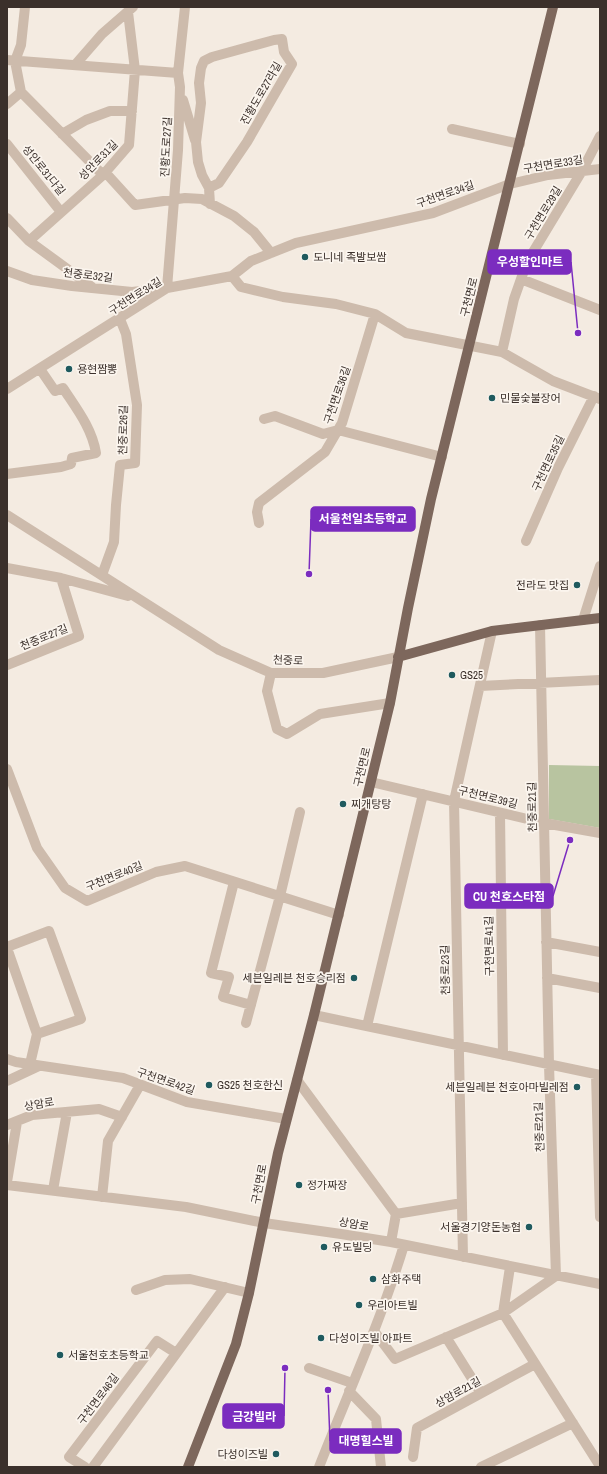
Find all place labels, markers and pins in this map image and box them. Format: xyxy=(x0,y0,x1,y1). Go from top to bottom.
place label: 도니네 족발보쌈 xyxy=(313,250,386,264)
callout: 우성할인마트 xyxy=(488,250,571,274)
marker: 도니네 족발보쌈 xyxy=(300,252,310,262)
place label: 용현짬뽕 xyxy=(77,362,117,376)
marker: 용현짬뽕 xyxy=(64,364,74,374)
place label: 민물숯불장어 xyxy=(500,391,561,405)
marker: 민물숯불장어 xyxy=(487,393,497,403)
callout: 서울천일초등학교 xyxy=(311,507,415,531)
place label: 전라도 맛집 xyxy=(516,578,569,592)
marker: 전라도 맛집 xyxy=(572,580,582,590)
place label: GS25 xyxy=(460,668,483,682)
marker: GS25 xyxy=(447,670,457,680)
place label: 찌개탕탕 xyxy=(351,797,391,811)
marker: 찌개탕탕 xyxy=(338,799,348,809)
callout: CU 천호스타점 xyxy=(465,884,553,908)
place label: 세븐일레븐 천호승리점 xyxy=(242,971,346,985)
marker: 세븐일레븐 천호승리점 xyxy=(349,973,359,983)
place label: GS25 천호한신 xyxy=(217,1078,283,1092)
marker: GS25 천호한신 xyxy=(204,1080,214,1090)
place label: 세븐일레븐 천호아마빌레점 xyxy=(445,1080,569,1094)
marker: 세븐일레븐 천호아마빌레점 xyxy=(572,1082,582,1092)
place label: 정가짜장 xyxy=(307,1178,347,1192)
marker: 정가짜장 xyxy=(294,1180,304,1190)
place label: 서울경기양돈농협 xyxy=(440,1220,521,1234)
marker: 서울경기양돈농협 xyxy=(524,1222,534,1232)
place label: 유도빌딩 xyxy=(332,1240,372,1254)
marker: 유도빌딩 xyxy=(319,1242,329,1252)
place label: 삼화주택 xyxy=(381,1272,421,1286)
marker: 삼화주택 xyxy=(368,1274,378,1284)
place label: 우리아트빌 xyxy=(367,1298,418,1312)
marker: 우리아트빌 xyxy=(354,1300,364,1310)
place label: 다성이즈빌 아파트 xyxy=(329,1331,412,1345)
marker: 다성이즈빌 아파트 xyxy=(316,1333,326,1343)
place label: 서울천호초등학교 xyxy=(68,1348,149,1362)
marker: 서울천호초등학교 xyxy=(55,1350,65,1360)
callout: 금강빌라 xyxy=(223,1404,284,1428)
callout: 대명힐스빌 xyxy=(330,1429,401,1453)
place label: 다성이즈빌 xyxy=(217,1447,268,1461)
marker: 다성이즈빌 xyxy=(271,1449,281,1459)

